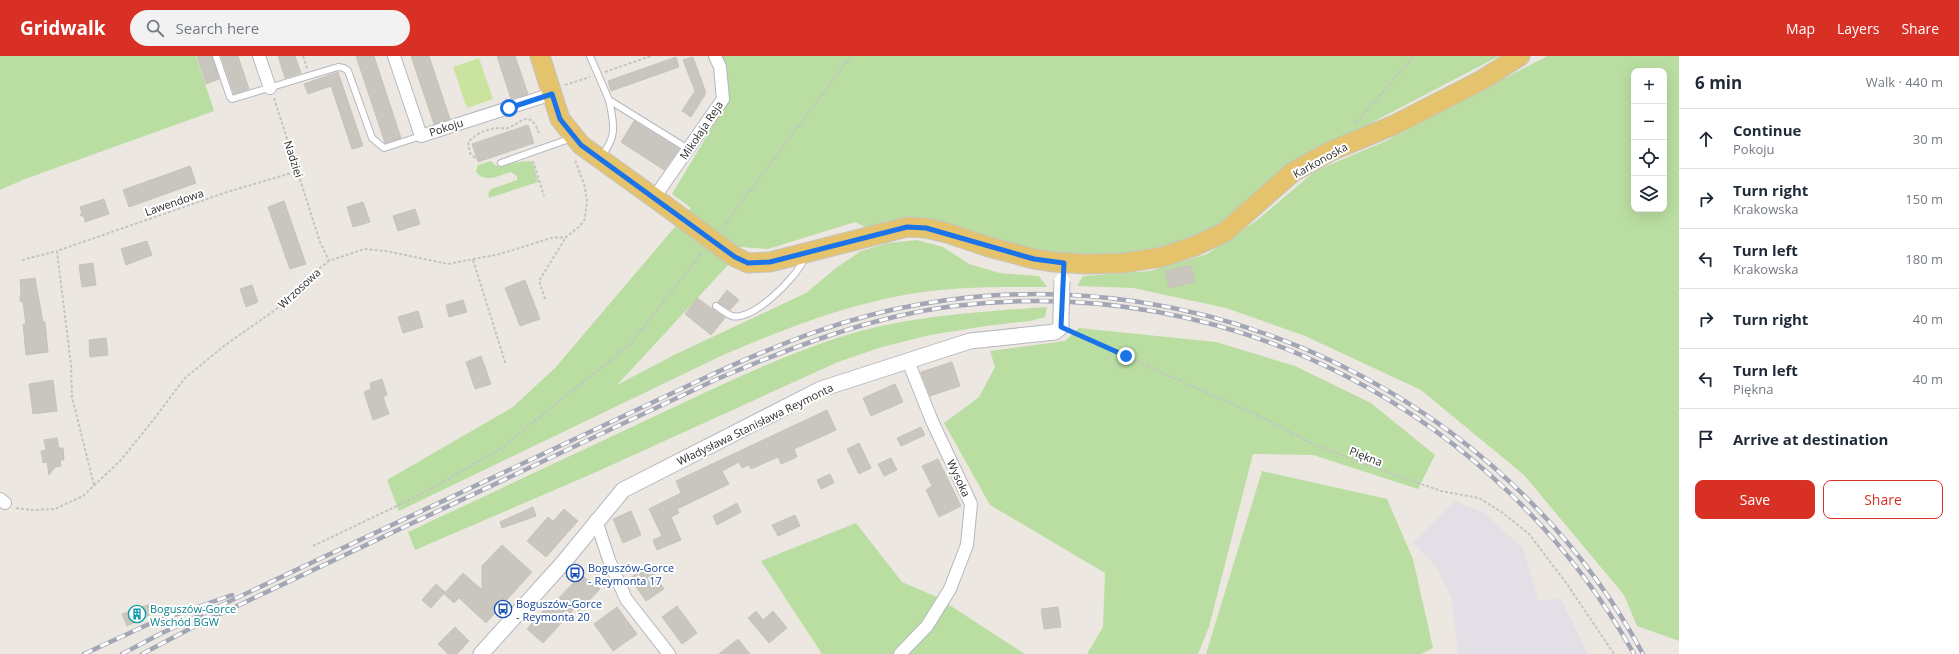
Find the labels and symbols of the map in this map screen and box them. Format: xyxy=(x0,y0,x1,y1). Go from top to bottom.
street label: Mikołaja Reja xyxy=(676,98,726,162)
route start xyxy=(500,99,518,117)
street label: Pokoju xyxy=(427,114,465,140)
street label: Nadziei xyxy=(281,139,307,179)
street label: Karkonoska xyxy=(1290,139,1350,181)
street label: Lawendowa xyxy=(143,185,205,219)
street label: Wrzosowa xyxy=(275,264,323,312)
route end xyxy=(1117,347,1135,365)
street label: Władysława Stanisława Reymonta xyxy=(674,380,836,468)
street label: Piękna xyxy=(1347,443,1385,469)
street label: Wysoka xyxy=(944,457,974,499)
place label: Boguszów-Gorce - Reymonta 17 xyxy=(588,560,674,588)
bus stop icon: Boguszów-Gorce - Reymonta 17 xyxy=(565,563,585,583)
place label: Boguszów-Gorce - Reymonta 20 xyxy=(516,596,602,624)
bus stop icon: Boguszów-Gorce - Reymonta 20 xyxy=(493,599,513,619)
place label: Boguszów-Gorce Wschód BGW xyxy=(150,601,236,629)
building icon: Boguszów-Gorce Wschód BGW xyxy=(127,604,147,624)

